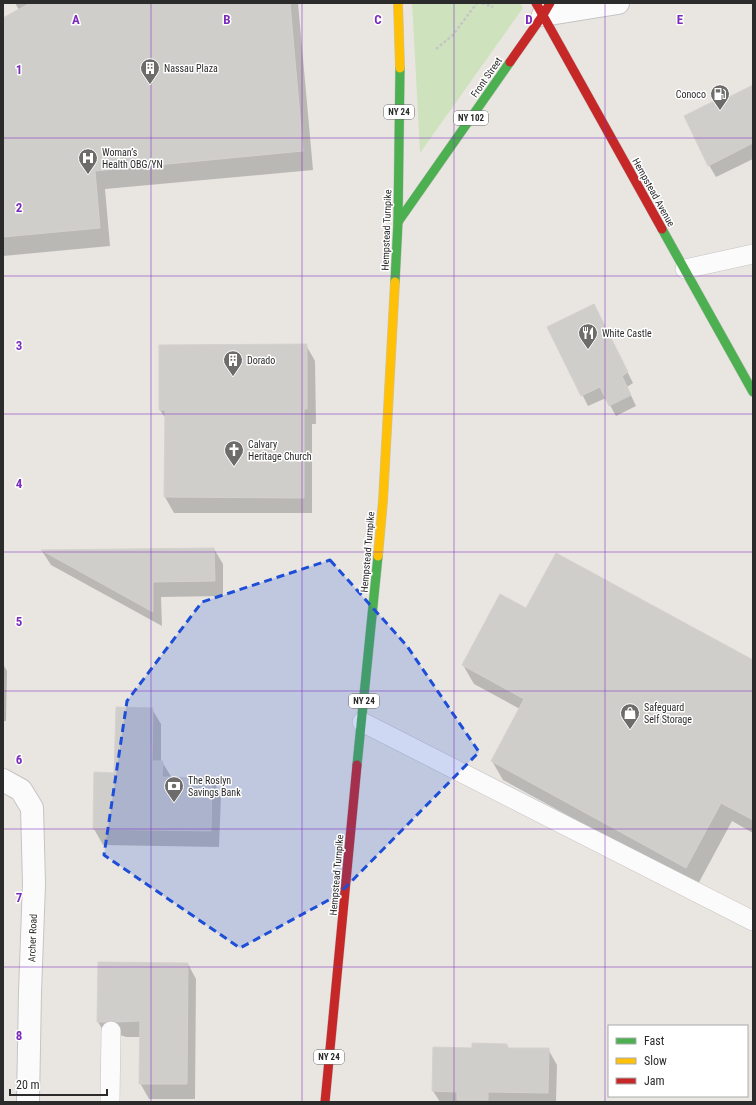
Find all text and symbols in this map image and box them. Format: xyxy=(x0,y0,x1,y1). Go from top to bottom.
text: A xyxy=(72,12,80,27)
text: B xyxy=(223,12,231,27)
text: C xyxy=(374,12,382,27)
text: D xyxy=(525,12,533,27)
text: E xyxy=(677,12,684,27)
street label: Front Street xyxy=(469,55,504,99)
building icon: Nassau Plaza xyxy=(139,57,161,85)
text: 1 xyxy=(16,62,22,77)
place label: Nassau Plaza xyxy=(164,63,218,74)
fuel station icon: Conoco xyxy=(709,83,731,111)
place label: Conoco xyxy=(676,89,706,100)
road number: NY 24 xyxy=(384,105,414,119)
road number: NY 102 xyxy=(454,111,488,125)
hospital icon: Woman’s Health OBG/YN xyxy=(77,147,99,175)
place label: Woman’s Health OBG/YN xyxy=(102,147,163,170)
street label: Hempstead Avenue xyxy=(630,156,677,229)
street label: Hempstead Turnpike xyxy=(380,189,393,271)
text: 2 xyxy=(16,200,23,215)
restaurant icon: White Castle xyxy=(577,322,599,350)
place label: White Castle xyxy=(602,328,652,339)
text: 3 xyxy=(16,338,22,353)
building icon: Dorado xyxy=(222,349,244,377)
place label: Dorado xyxy=(247,355,275,366)
church icon: Calvary Heritage Church xyxy=(223,439,245,467)
place label: Calvary Heritage Church xyxy=(248,439,312,462)
text: 4 xyxy=(16,476,23,491)
street label: Hempstead Turnpike xyxy=(358,511,377,593)
text: 5 xyxy=(16,614,23,629)
road number: NY 24 xyxy=(349,694,379,708)
shop icon: Safeguard Self Storage xyxy=(619,702,641,730)
place label: Safeguard Self Storage xyxy=(644,702,692,725)
text: 6 xyxy=(16,752,23,767)
bank icon: The Roslyn Savings Bank xyxy=(163,775,185,803)
place label: The Roslyn Savings Bank xyxy=(188,775,241,798)
street label: Hempstead Turnpike xyxy=(327,834,346,916)
text: 7 xyxy=(16,890,23,905)
street label: Archer Road xyxy=(26,914,39,962)
legend xyxy=(608,1025,748,1097)
text: 8 xyxy=(16,1028,22,1043)
text: Fast xyxy=(644,1034,665,1048)
road number: NY 24 xyxy=(314,1050,344,1064)
text: Slow xyxy=(644,1054,667,1068)
scale bar xyxy=(10,1071,107,1097)
text: Jam xyxy=(644,1074,665,1088)
text: 20 m xyxy=(16,1078,40,1092)

